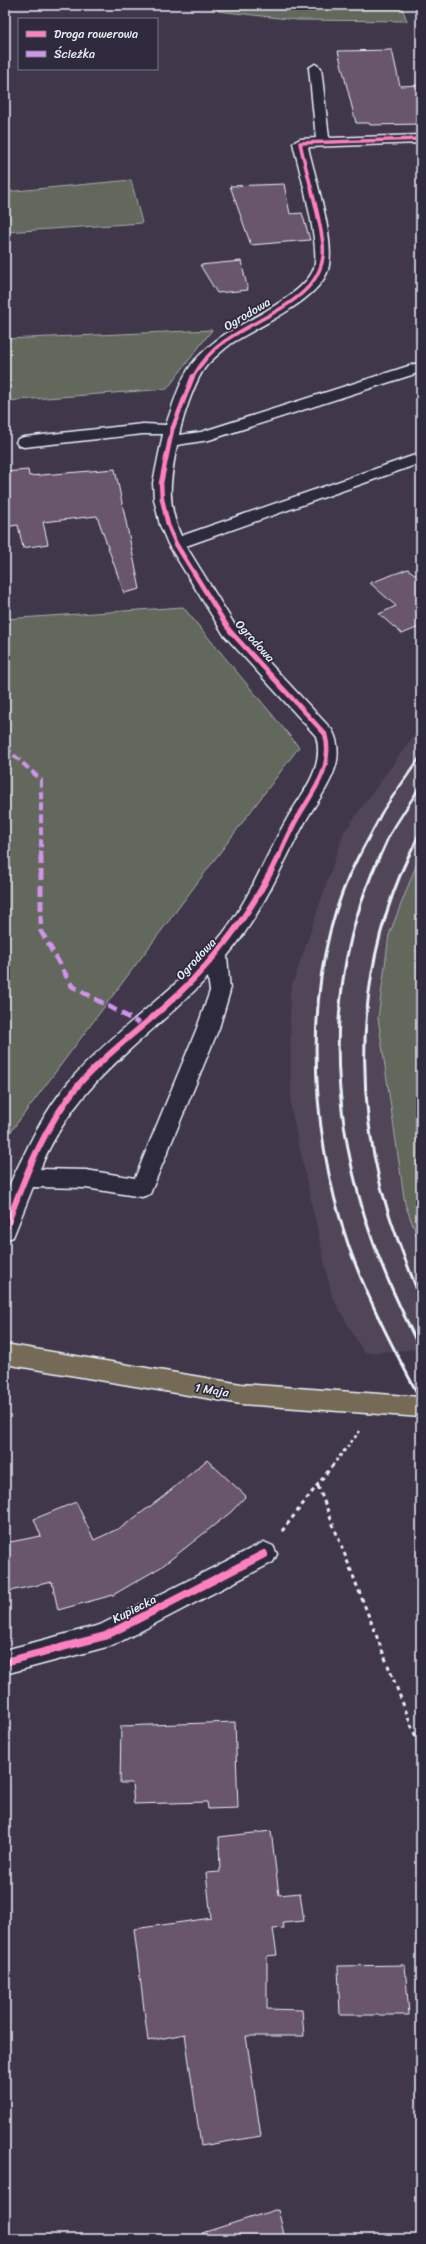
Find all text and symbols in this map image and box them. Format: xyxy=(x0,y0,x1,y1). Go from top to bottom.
legend xyxy=(18,18,158,70)
text: Droga rowerowa xyxy=(54,23,138,45)
text: Ścieżka xyxy=(54,43,95,65)
street label: Ogrodowa xyxy=(219,291,275,337)
street label: Ogrodowa xyxy=(230,614,280,668)
street label: Ogrodowa xyxy=(170,933,222,985)
street label: 1 Maja xyxy=(193,1376,231,1404)
street label: Kupiecka xyxy=(108,1588,160,1630)

